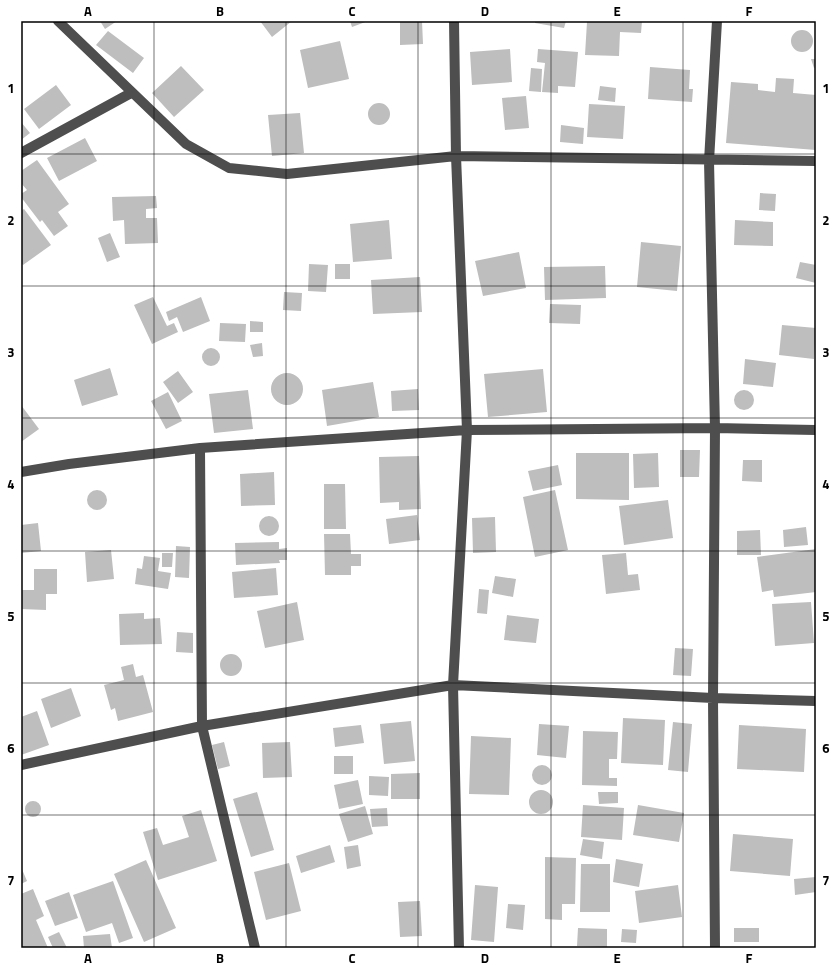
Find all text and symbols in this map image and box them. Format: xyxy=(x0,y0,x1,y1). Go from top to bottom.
text: A xyxy=(84,1,92,21)
text: B xyxy=(216,1,224,21)
text: C xyxy=(348,1,356,21)
text: D xyxy=(481,1,489,21)
text: E xyxy=(613,1,621,21)
text: F xyxy=(746,1,753,21)
text: 1 xyxy=(7,78,15,98)
text: 1 xyxy=(822,78,830,98)
text: 2 xyxy=(7,210,15,230)
text: 2 xyxy=(822,210,830,230)
text: 3 xyxy=(7,342,15,362)
text: 3 xyxy=(822,342,830,362)
text: 4 xyxy=(7,474,15,494)
text: 4 xyxy=(822,474,830,494)
text: 5 xyxy=(7,606,15,626)
text: 5 xyxy=(822,606,830,626)
text: 6 xyxy=(7,738,15,758)
text: 6 xyxy=(822,738,830,758)
text: 7 xyxy=(7,870,15,890)
text: 7 xyxy=(822,870,830,890)
text: A xyxy=(84,948,92,968)
text: B xyxy=(216,948,224,968)
text: C xyxy=(348,948,356,968)
text: D xyxy=(481,948,489,968)
text: E xyxy=(613,948,621,968)
text: F xyxy=(746,948,753,968)

